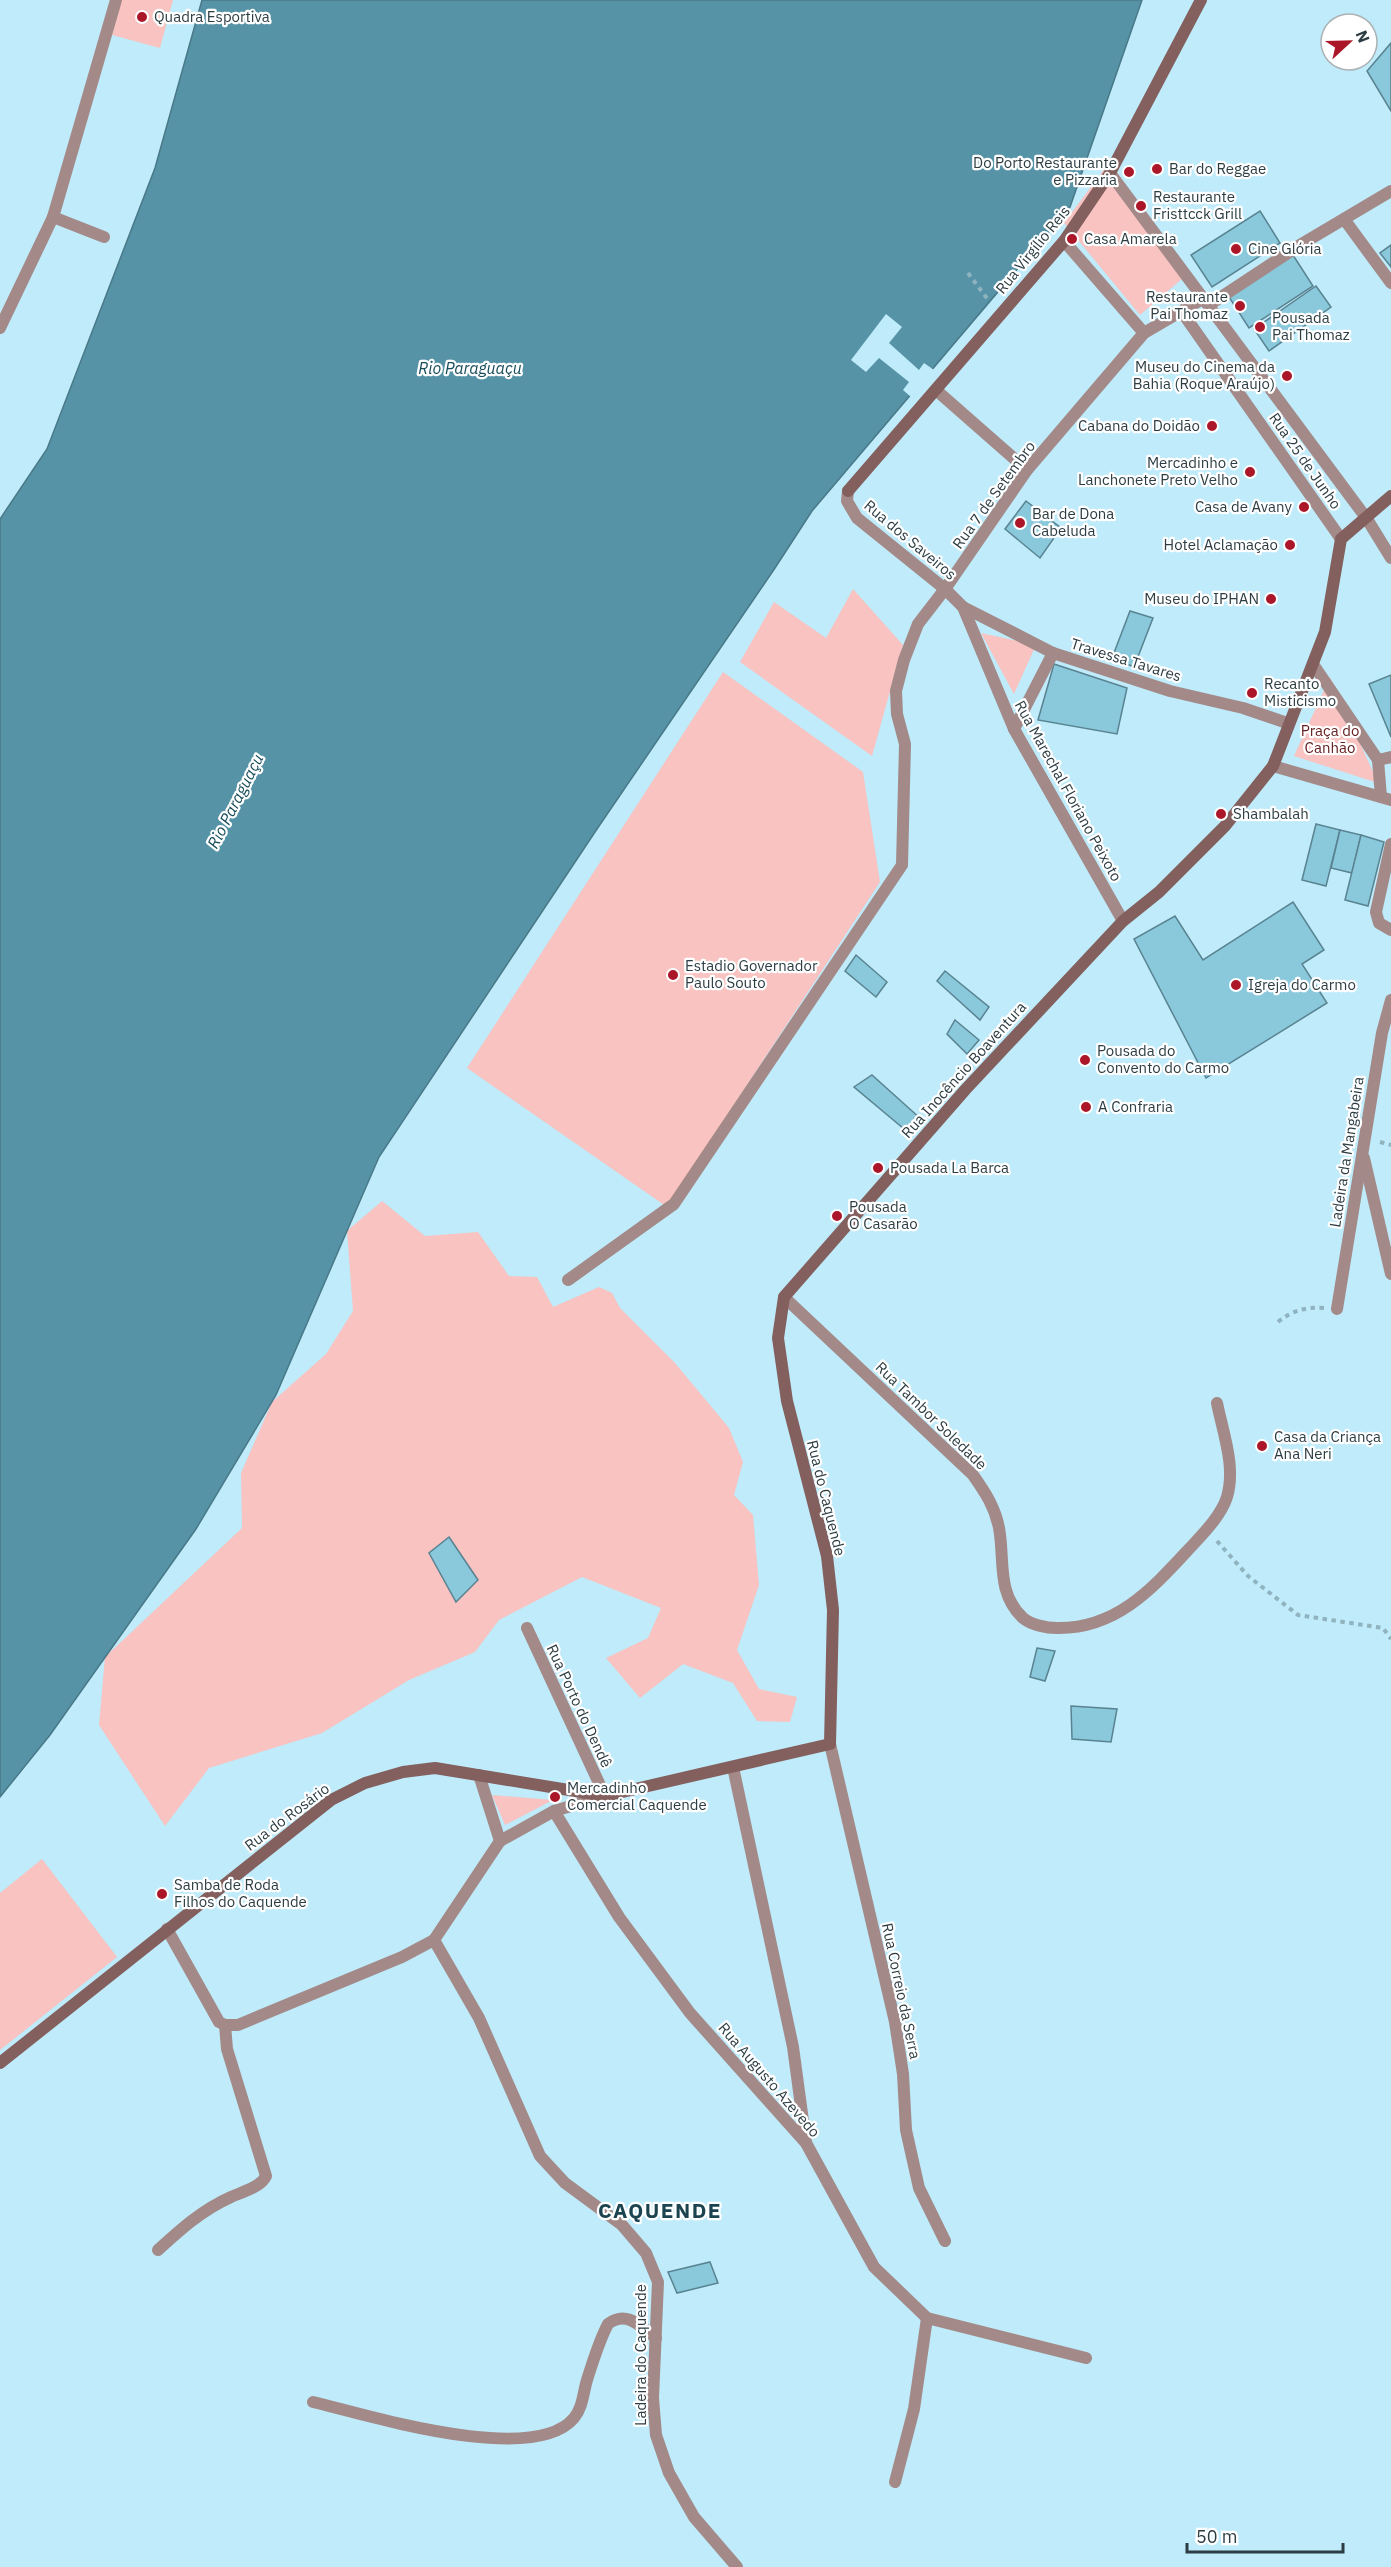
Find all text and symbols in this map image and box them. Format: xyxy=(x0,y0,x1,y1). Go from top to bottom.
place label: Quadra Esportiva xyxy=(154,7,270,26)
marker: Quadra Esportiva xyxy=(135,10,149,24)
north arrow xyxy=(1319,12,1379,72)
text: N xyxy=(1351,27,1374,46)
place label: Do Porto Restaurante e Pizzaria xyxy=(973,153,1117,189)
place label: Bar do Reggae xyxy=(1169,159,1266,178)
marker: Bar do Reggae xyxy=(1150,162,1164,176)
marker: Do Porto Restaurante e Pizzaria xyxy=(1122,165,1136,179)
place label: Restaurante Fristtcck Grill xyxy=(1153,187,1242,223)
marker: Restaurante Fristtcck Grill xyxy=(1134,199,1148,213)
street label: Rua Virgílio Reis xyxy=(991,202,1074,298)
place label: Casa Amarela xyxy=(1084,229,1177,248)
marker: Casa Amarela xyxy=(1065,232,1079,246)
place label: Cine Glória xyxy=(1248,239,1322,258)
marker: Cine Glória xyxy=(1229,242,1243,256)
place label: Restaurante Pai Thomaz xyxy=(1146,287,1228,323)
marker: Restaurante Pai Thomaz xyxy=(1233,299,1247,313)
place label: Pousada Pai Thomaz xyxy=(1272,308,1350,344)
marker: Pousada Pai Thomaz xyxy=(1253,320,1267,334)
place label: Museu do Cinema da Bahia (Roque Araújo) xyxy=(1133,357,1275,393)
water label: Rio Paraguaçu xyxy=(418,358,522,378)
marker: Museu do Cinema da Bahia (Roque Araújo) xyxy=(1280,369,1294,383)
street label: Rua 25 de Junho xyxy=(1265,409,1346,513)
place label: Cabana do Doidão xyxy=(1078,416,1200,435)
marker: Cabana do Doidão xyxy=(1205,419,1219,433)
street label: Rua 7 de Setembro xyxy=(948,437,1039,552)
place label: Mercadinho e Lanchonete Preto Velho xyxy=(1078,453,1238,489)
marker: Mercadinho e Lanchonete Preto Velho xyxy=(1243,465,1257,479)
street label: Rua dos Saveiros xyxy=(860,496,960,584)
place label: Casa de Avany xyxy=(1195,497,1293,516)
marker: Casa de Avany xyxy=(1297,500,1311,514)
place label: Bar de Dona Cabeluda xyxy=(1032,504,1114,540)
marker: Bar de Dona Cabeluda xyxy=(1013,516,1027,530)
place label: Hotel Aclamação xyxy=(1164,535,1278,554)
marker: Hotel Aclamação xyxy=(1283,538,1297,552)
place label: Museu do IPHAN xyxy=(1144,589,1259,608)
marker: Museu do IPHAN xyxy=(1264,592,1278,606)
street label: Travessa Tavares xyxy=(1069,634,1184,685)
place label: Recanto Misticismo xyxy=(1264,674,1336,710)
marker: Recanto Misticismo xyxy=(1245,686,1259,700)
street label: Rua Marechal Floriano Peixoto xyxy=(1011,697,1126,885)
park label: Praça do Canhão xyxy=(1301,721,1359,757)
water label: Rio Paraguaçu xyxy=(203,750,267,852)
place label: Shambalah xyxy=(1233,804,1309,823)
marker: Shambalah xyxy=(1214,807,1228,821)
place label: Estadio Governador Paulo Souto xyxy=(685,956,818,992)
marker: Estadio Governador Paulo Souto xyxy=(666,968,680,982)
place label: Igreja do Carmo xyxy=(1248,975,1356,994)
marker: Igreja do Carmo xyxy=(1229,978,1243,992)
street label: Rua Inocêncio Boaventura xyxy=(897,997,1030,1142)
place label: Pousada do Convento do Carmo xyxy=(1097,1041,1229,1077)
marker: Pousada do Convento do Carmo xyxy=(1078,1053,1092,1067)
street label: Ladeira da Mangabeira xyxy=(1325,1075,1368,1229)
place label: A Confraria xyxy=(1098,1097,1173,1116)
marker: A Confraria xyxy=(1079,1100,1093,1114)
place label: Pousada La Barca xyxy=(890,1158,1009,1177)
marker: Pousada La Barca xyxy=(871,1161,885,1175)
place label: Pousada O Casarão xyxy=(849,1197,918,1233)
marker: Pousada O Casarão xyxy=(830,1209,844,1223)
street label: Rua Tambor Soledade xyxy=(872,1358,991,1474)
place label: Casa da Criança Ana Neri xyxy=(1274,1427,1381,1463)
street label: Rua do Caquende xyxy=(803,1438,850,1558)
marker: Casa da Criança Ana Neri xyxy=(1255,1439,1269,1453)
street label: Rua Porto do Dendê xyxy=(543,1641,616,1771)
place label: Mercadinho Comercial Caquende xyxy=(567,1778,707,1814)
street label: Rua do Rosário xyxy=(241,1779,333,1855)
marker: Mercadinho Comercial Caquende xyxy=(548,1790,562,1804)
place label: Samba de Roda Filhos do Caquende xyxy=(174,1875,307,1911)
marker: Samba de Roda Filhos do Caquende xyxy=(155,1887,169,1901)
street label: Rua Correio da Serra xyxy=(878,1921,925,2061)
street label: Rua Augusto Azevedo xyxy=(714,2018,824,2141)
district label: CAQUENDE xyxy=(598,2196,722,2224)
street label: Ladeira do Caquende xyxy=(631,2284,650,2426)
scale bar xyxy=(1187,2516,1343,2554)
text: 50 m xyxy=(1196,2525,1238,2548)

